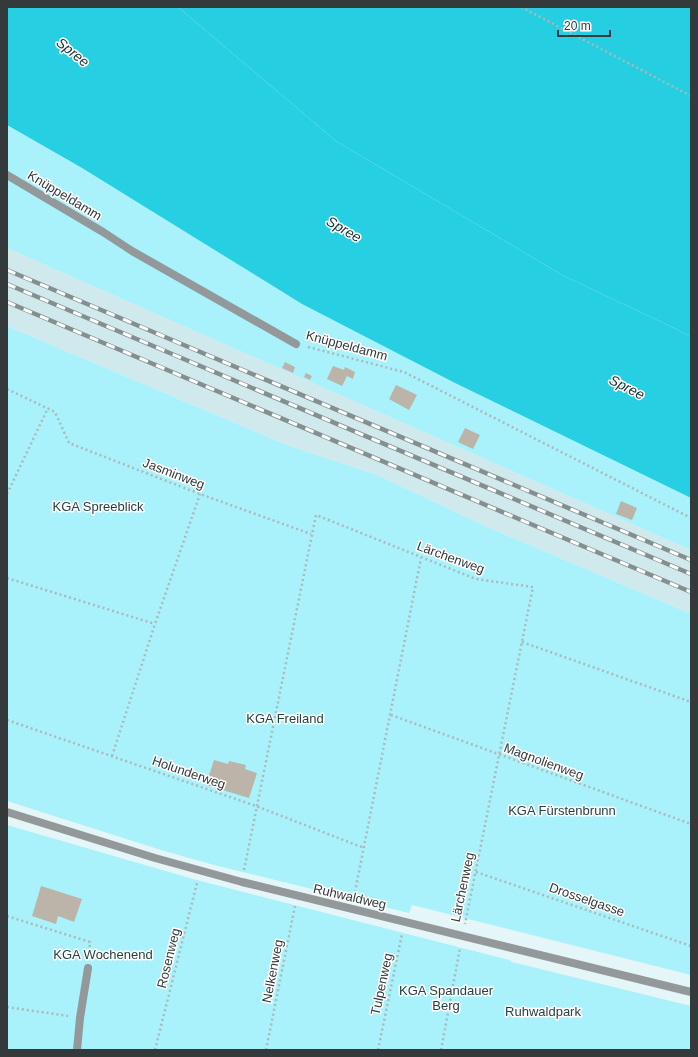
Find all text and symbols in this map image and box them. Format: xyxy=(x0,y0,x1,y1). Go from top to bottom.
scale bar xyxy=(558,12,610,38)
text: 20 m xyxy=(564,19,591,33)
water label: Spree xyxy=(53,34,93,70)
street label: Knüppeldamm xyxy=(25,167,105,223)
water label: Spree xyxy=(324,213,364,245)
street label: Knüppeldamm xyxy=(304,327,389,364)
water label: Spree xyxy=(607,371,647,403)
street label: Jasminweg xyxy=(141,455,207,492)
park label: KGA Spreeblick xyxy=(52,499,144,514)
street label: Lärchenweg xyxy=(415,538,487,577)
park label: KGA Freiland xyxy=(246,711,324,726)
street label: Magnolienweg xyxy=(502,740,586,783)
street label: Holunderweg xyxy=(150,753,227,792)
park label: KGA Fürstenbrunn xyxy=(508,803,616,818)
street label: Lärchenweg xyxy=(448,851,477,923)
street label: Drosselgasse xyxy=(547,880,627,919)
street label: Ruhwaldweg xyxy=(312,881,388,912)
street label: Rosenweg xyxy=(154,927,183,990)
street label: Nelkenweg xyxy=(259,938,286,1004)
park label: KGA Wochenend xyxy=(53,947,153,962)
street label: Tulpenweg xyxy=(368,952,395,1017)
park label: KGA Spandauer Berg xyxy=(399,983,494,1013)
park label: Ruhwaldpark xyxy=(505,1004,581,1019)

